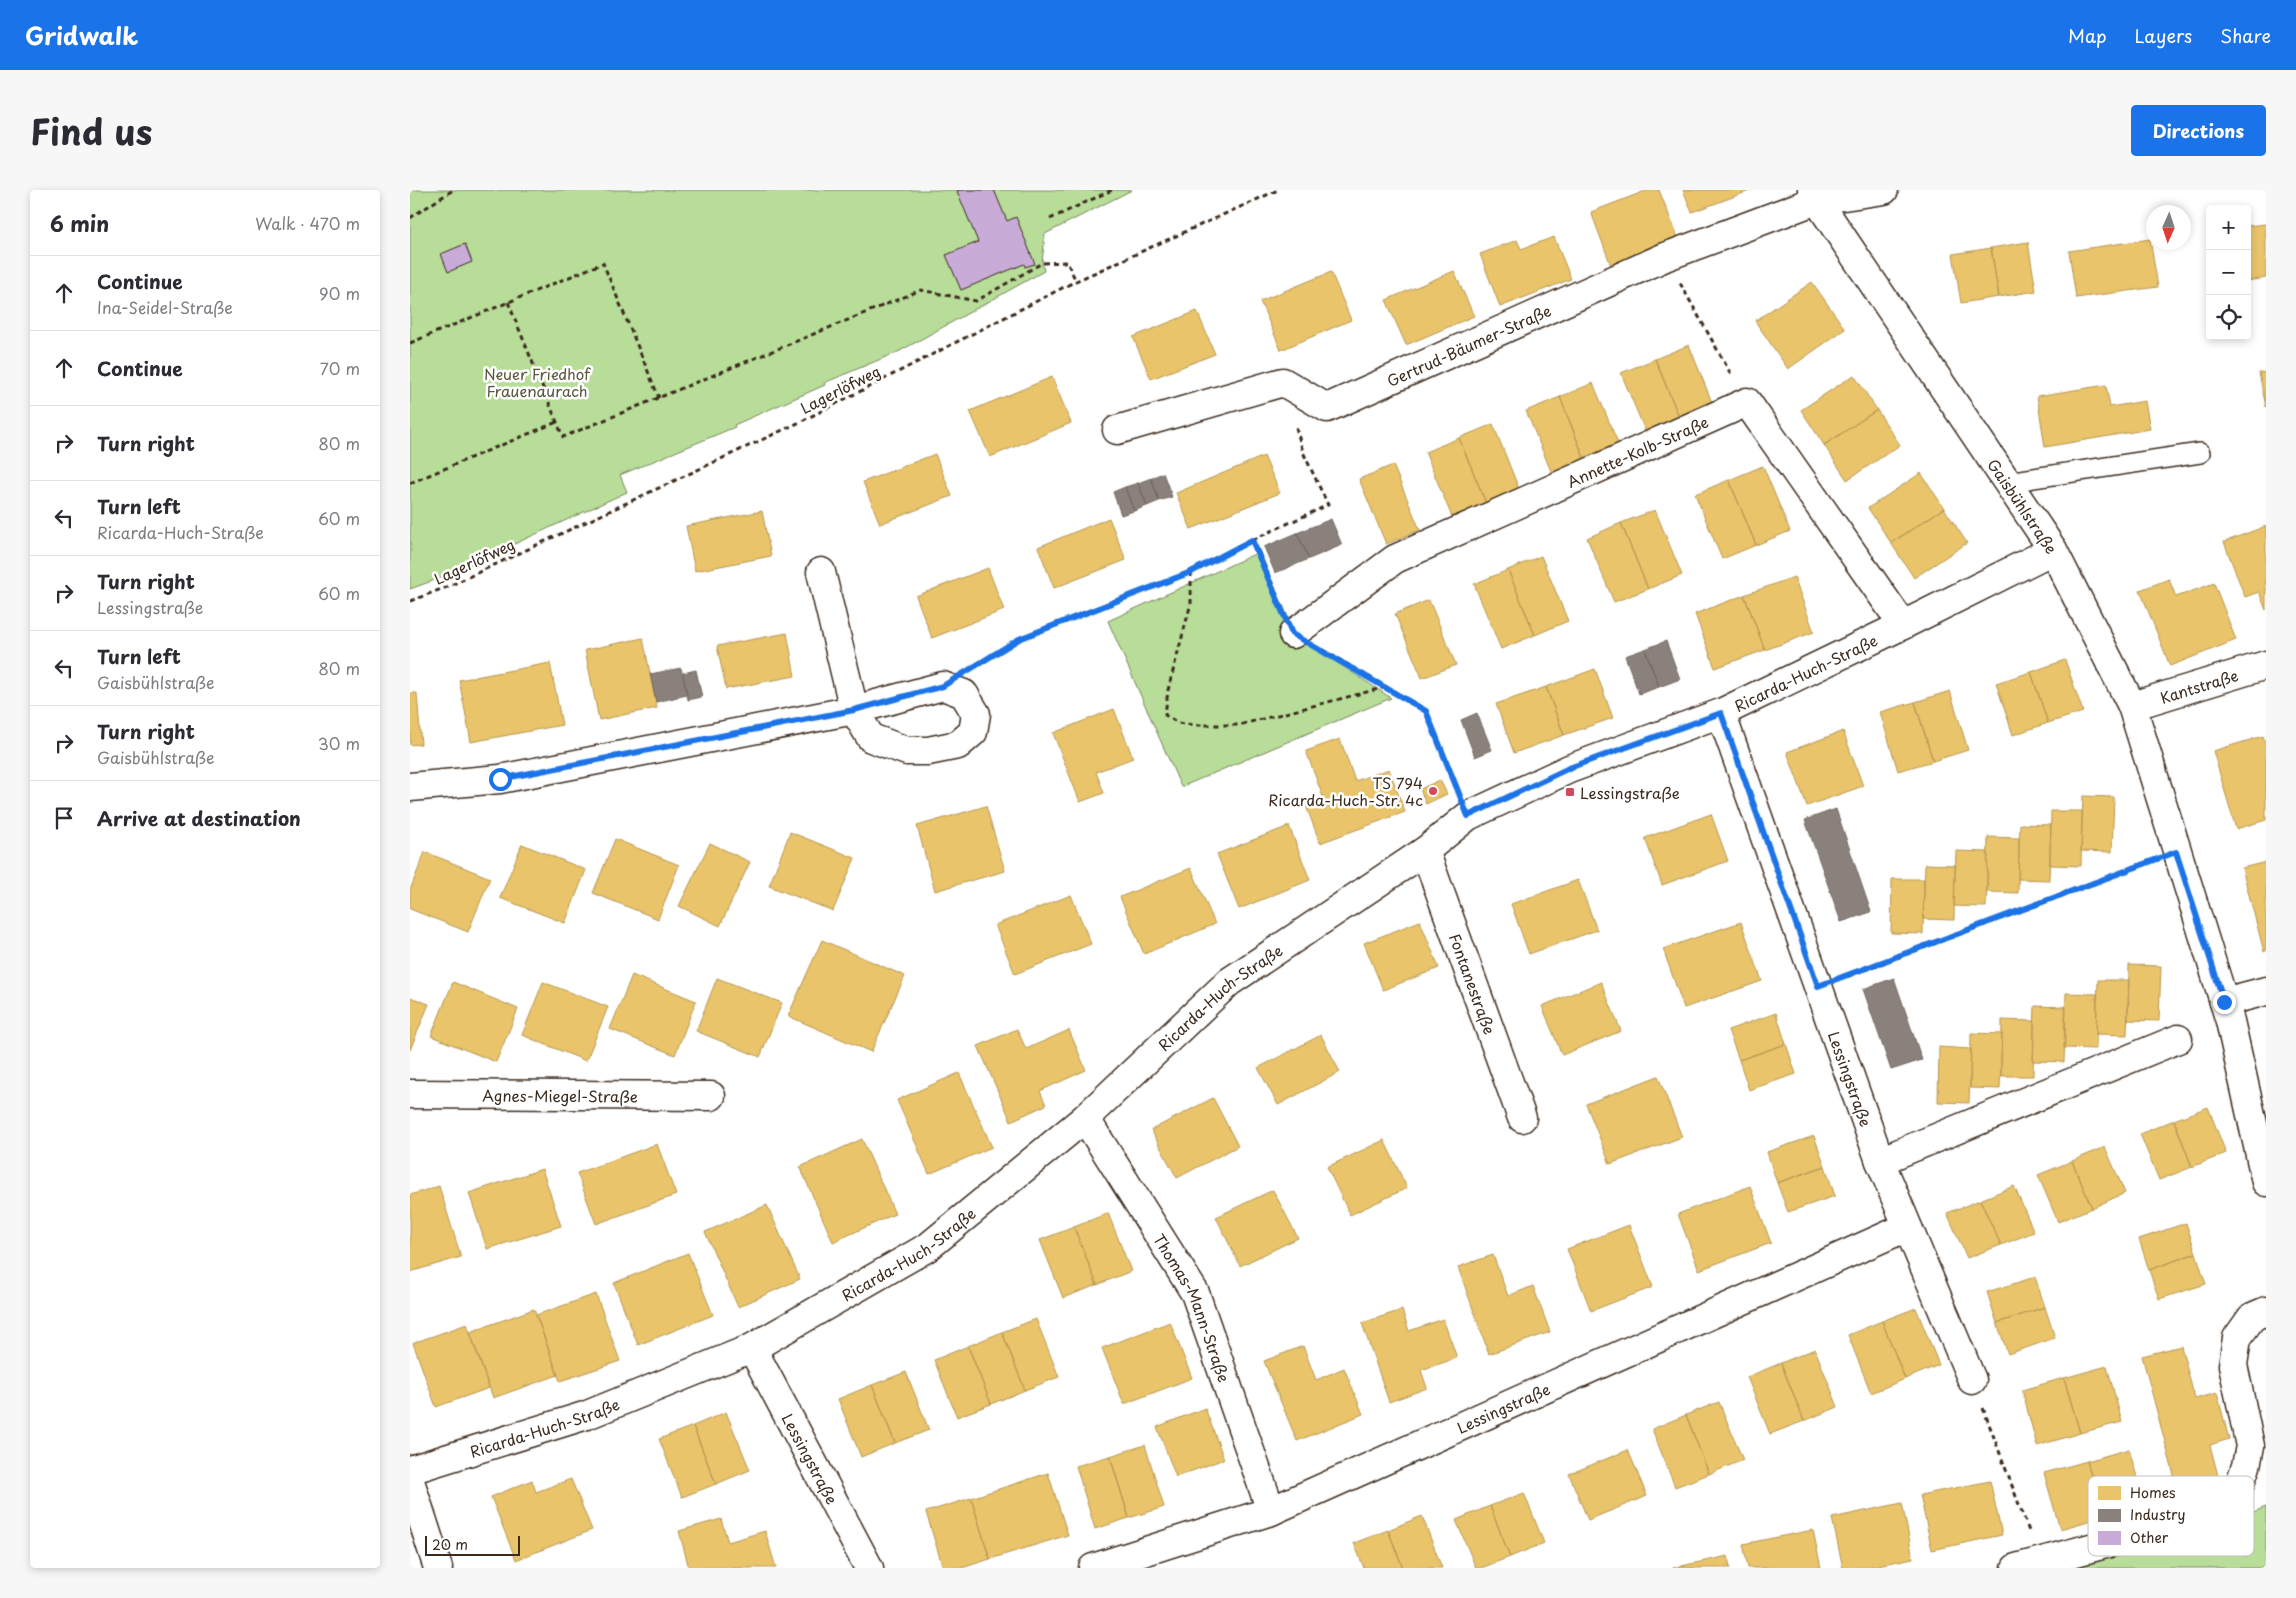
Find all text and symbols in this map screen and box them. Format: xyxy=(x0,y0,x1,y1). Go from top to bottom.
text: Gridwalk xyxy=(25,17,138,53)
text: Map xyxy=(2068,22,2107,49)
text: Layers xyxy=(2135,22,2192,49)
text: Share xyxy=(2220,22,2271,49)
text: Find us xyxy=(30,104,152,157)
button: Directions xyxy=(2131,105,2266,156)
north arrow xyxy=(2146,205,2191,250)
map controls xyxy=(2206,205,2251,340)
button: + xyxy=(2206,205,2251,250)
text: 6 min xyxy=(50,207,109,239)
text: Walk · 470 m xyxy=(255,211,360,235)
button: − xyxy=(2206,250,2251,295)
text: Continue xyxy=(97,267,183,295)
icon: ahead xyxy=(50,279,78,307)
text: 90 m xyxy=(319,281,360,305)
text: Ina-Seidel-Straße xyxy=(97,295,233,319)
button: locate xyxy=(2206,295,2251,340)
street label: Gertrud-Bäumer-Straße xyxy=(1383,298,1554,391)
icon: ahead xyxy=(50,354,78,382)
text: Continue xyxy=(97,354,183,382)
text: 70 m xyxy=(320,356,360,380)
street label: Lagerlöfweg xyxy=(796,359,884,419)
park label: Neuer Friedhof Frauenaurach xyxy=(484,362,591,402)
street label: Annette-Kolb-Straße xyxy=(1563,409,1712,492)
icon: right xyxy=(50,429,78,457)
text: Turn right xyxy=(97,429,195,457)
text: 80 m xyxy=(318,431,360,455)
street label: Gaisbühlstraße xyxy=(1983,454,2064,558)
text: Turn left xyxy=(97,492,181,520)
icon: left xyxy=(50,504,78,532)
text: 60 m xyxy=(318,506,360,530)
text: Ricarda-Huch-Straße xyxy=(97,520,264,544)
street label: Lagerlöfweg xyxy=(430,532,518,590)
text: Turn right xyxy=(97,567,195,595)
icon: right xyxy=(50,579,78,607)
text: 60 m xyxy=(318,581,360,605)
text: Lessingstraße xyxy=(97,595,203,619)
street label: Ricarda-Huch-Straße xyxy=(1730,628,1881,717)
text: Turn left xyxy=(97,642,181,670)
icon: left xyxy=(50,654,78,682)
text: 80 m xyxy=(318,656,360,680)
street label: Kantstraße xyxy=(2157,663,2241,708)
text: Gaisbühlstraße xyxy=(97,670,215,694)
text: Turn right xyxy=(97,717,195,745)
icon: right xyxy=(50,729,78,757)
text: 30 m xyxy=(318,731,360,755)
text: Gaisbühlstraße xyxy=(97,745,215,769)
route start xyxy=(489,768,512,791)
place label: TS 794 Ricarda-Huch-Str. 4c xyxy=(1268,771,1423,811)
place label: Lessingstraße xyxy=(1580,781,1680,804)
marker: TS 794 Ricarda-Huch-Str. 4c xyxy=(1427,785,1439,797)
marker: Lessingstraße xyxy=(1564,786,1576,798)
icon: arrive xyxy=(50,804,78,832)
text: Arrive at destination xyxy=(97,804,301,832)
street label: Fontanestraße xyxy=(1444,930,1502,1037)
street label: Ricarda-Huch-Straße xyxy=(1152,938,1287,1055)
route end xyxy=(2213,991,2236,1014)
street label: Lessingstraße xyxy=(1823,1028,1878,1130)
street label: Agnes-Miegel-Straße xyxy=(482,1083,638,1107)
street label: Ricarda-Huch-Straße xyxy=(837,1201,980,1306)
street label: Thomas-Mann-Straße xyxy=(1149,1229,1237,1385)
street label: Lessingstraße xyxy=(1453,1377,1553,1438)
street label: Ricarda-Huch-Straße xyxy=(467,1392,623,1462)
street label: Lessingstraße xyxy=(777,1409,844,1508)
legend xyxy=(2088,1476,2254,1556)
text: Homes xyxy=(2130,1482,2176,1503)
text: Industry xyxy=(2130,1504,2185,1525)
text: Other xyxy=(2130,1527,2169,1548)
scale bar xyxy=(425,1533,520,1556)
text: 20 m xyxy=(432,1534,468,1555)

